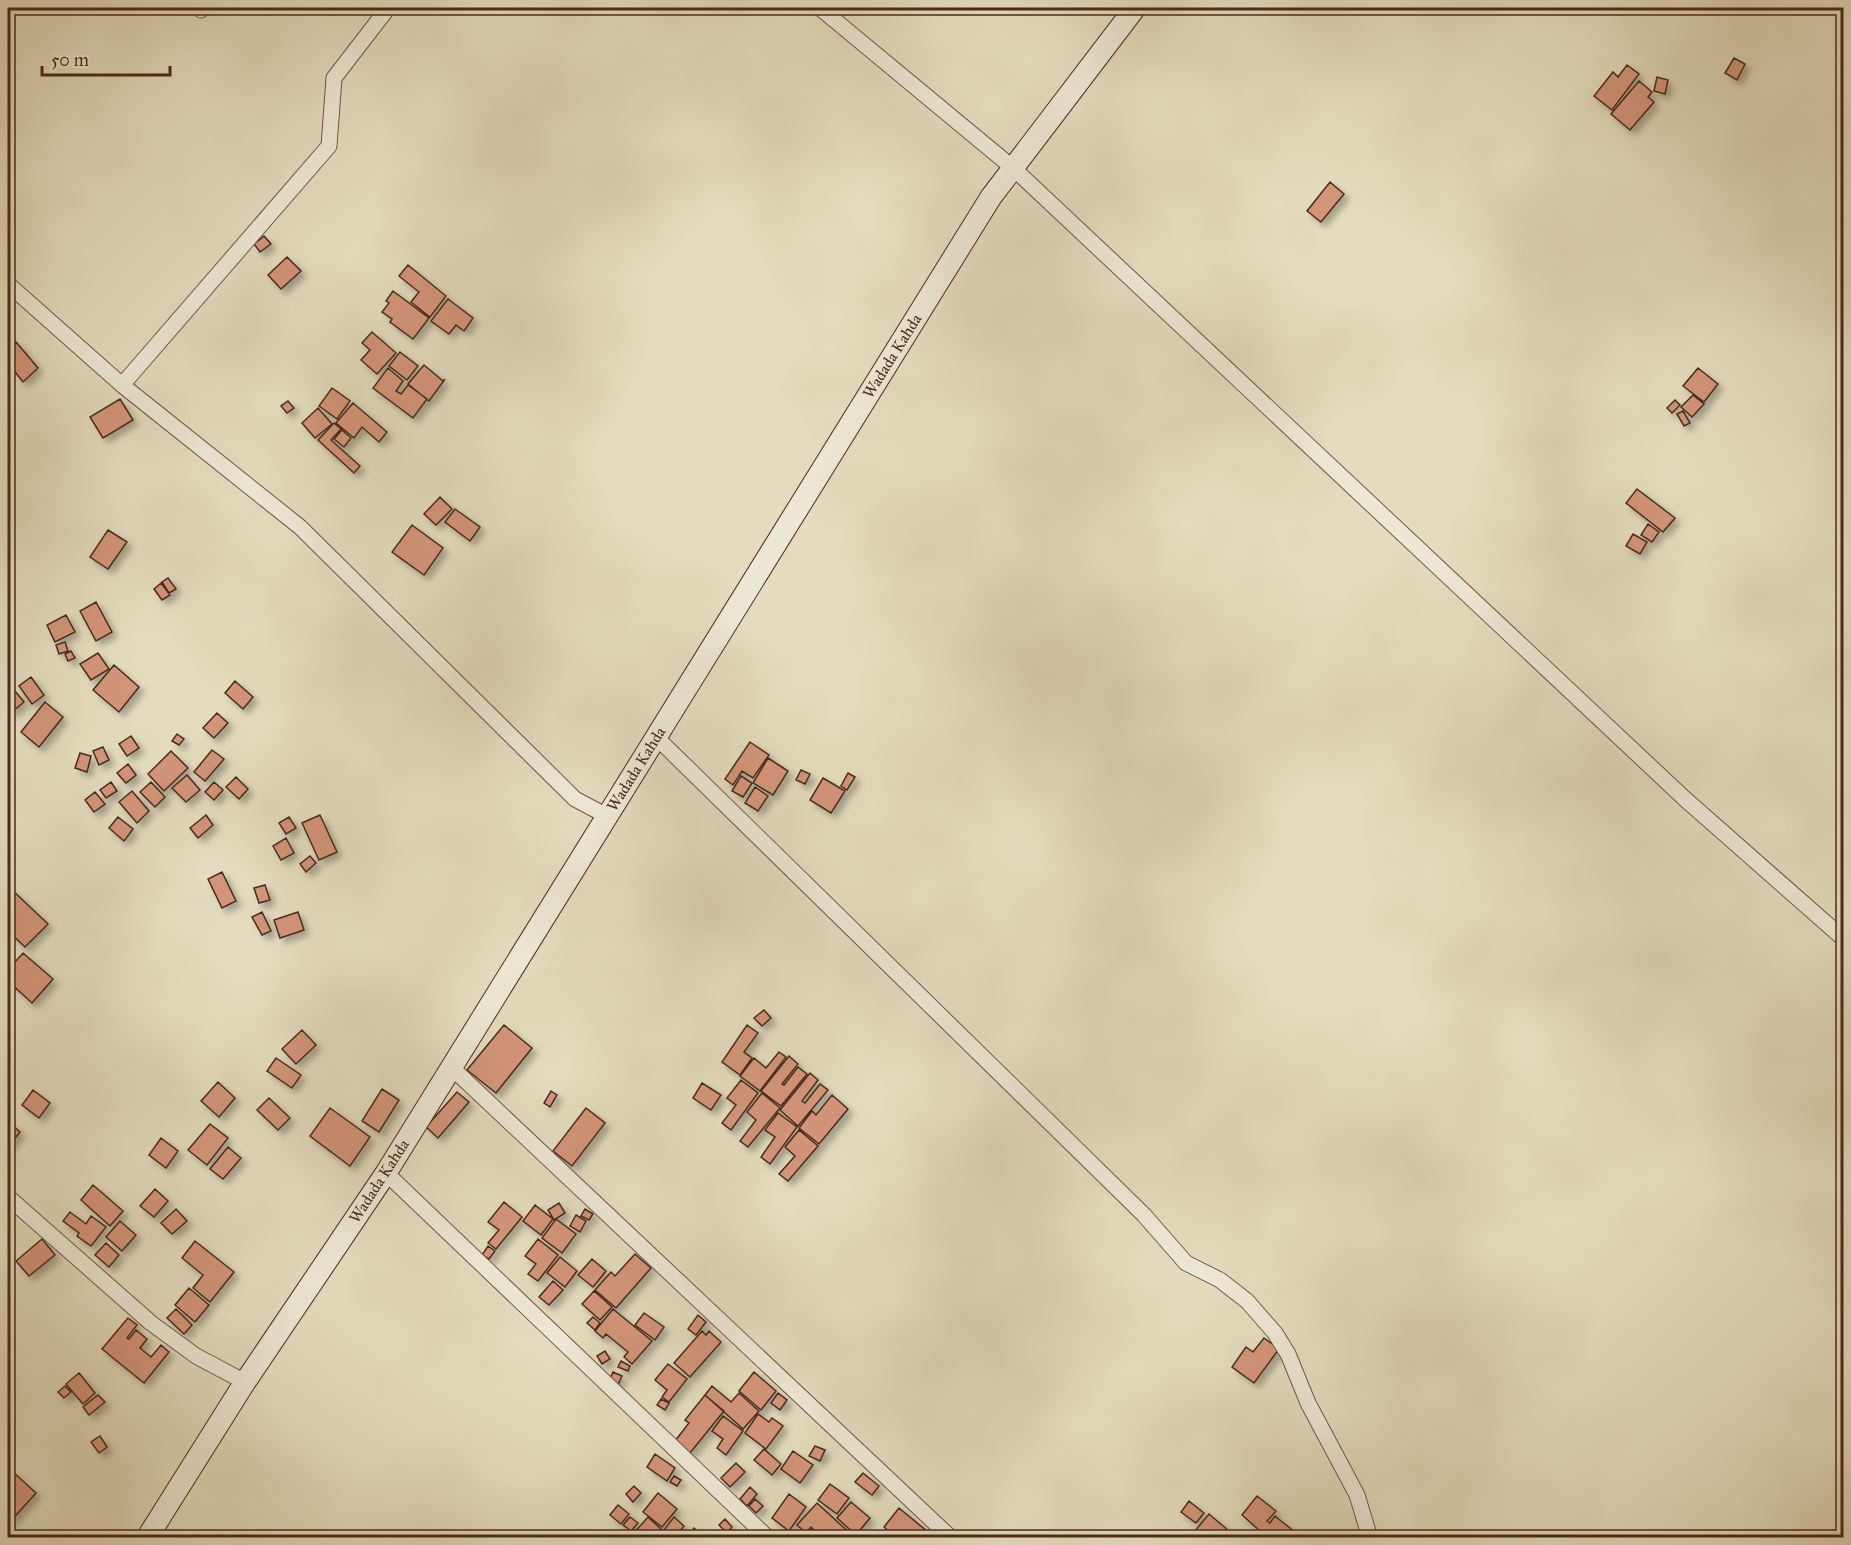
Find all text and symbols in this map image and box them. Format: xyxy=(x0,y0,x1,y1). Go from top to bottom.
scale bar xyxy=(42,39,170,77)
text: 50 m xyxy=(51,49,89,71)
street label: Wadada Kahda xyxy=(859,310,926,402)
street label: Wadada Kahda xyxy=(603,723,670,815)
street label: Wadada Kahda xyxy=(345,1135,413,1226)

